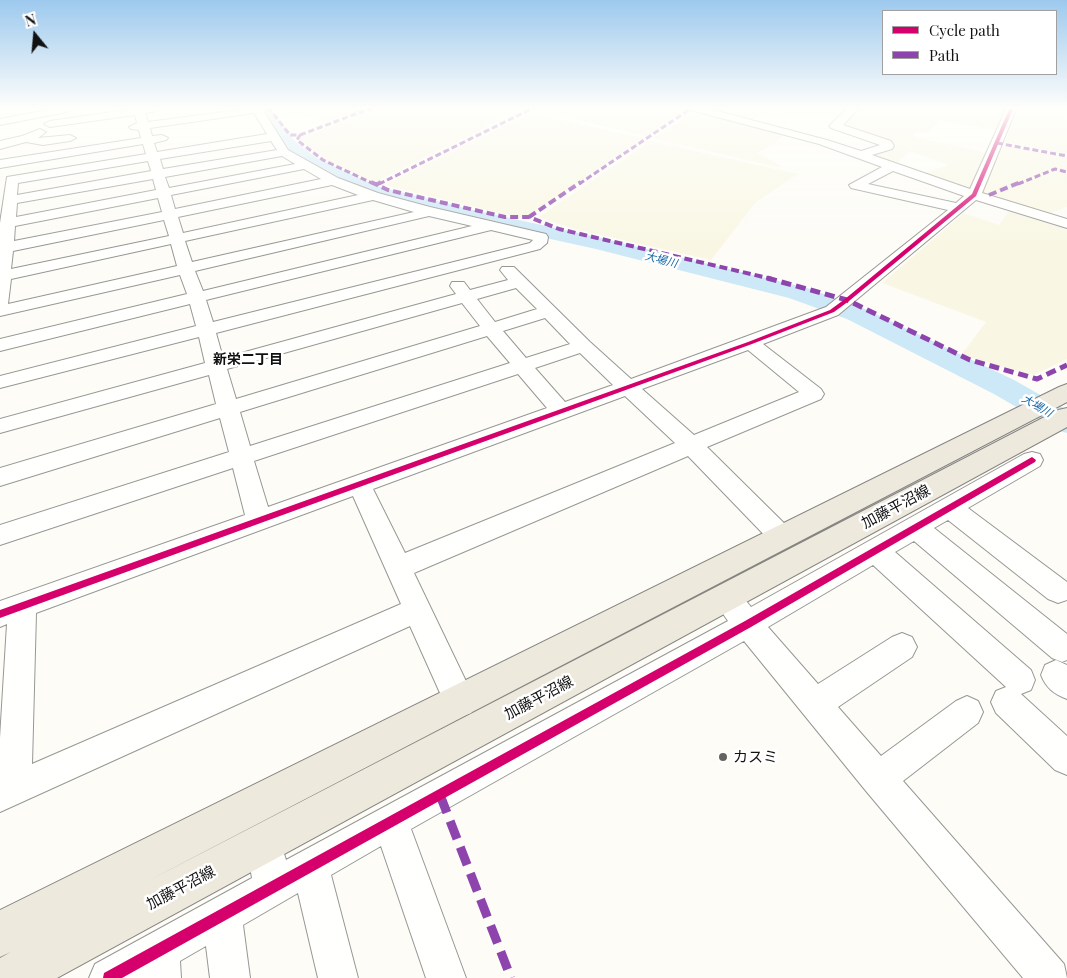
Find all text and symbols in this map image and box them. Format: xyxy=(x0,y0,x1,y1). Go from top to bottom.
north arrow xyxy=(10,10,60,60)
text: N xyxy=(23,10,38,31)
legend xyxy=(882,10,1057,75)
text: Cycle path xyxy=(929,20,1000,40)
text: Path xyxy=(929,45,959,65)
water label: 大場川 xyxy=(643,250,679,270)
district label: 新栄二丁目 xyxy=(213,352,283,368)
water label: 大場川 xyxy=(1019,392,1055,420)
street label: 加藤平沼線 xyxy=(859,481,933,533)
street label: 加藤平沼線 xyxy=(502,672,576,724)
place label: カスミ xyxy=(733,748,778,766)
marker: カスミ xyxy=(717,751,729,763)
street label: 加藤平沼線 xyxy=(144,862,218,914)

